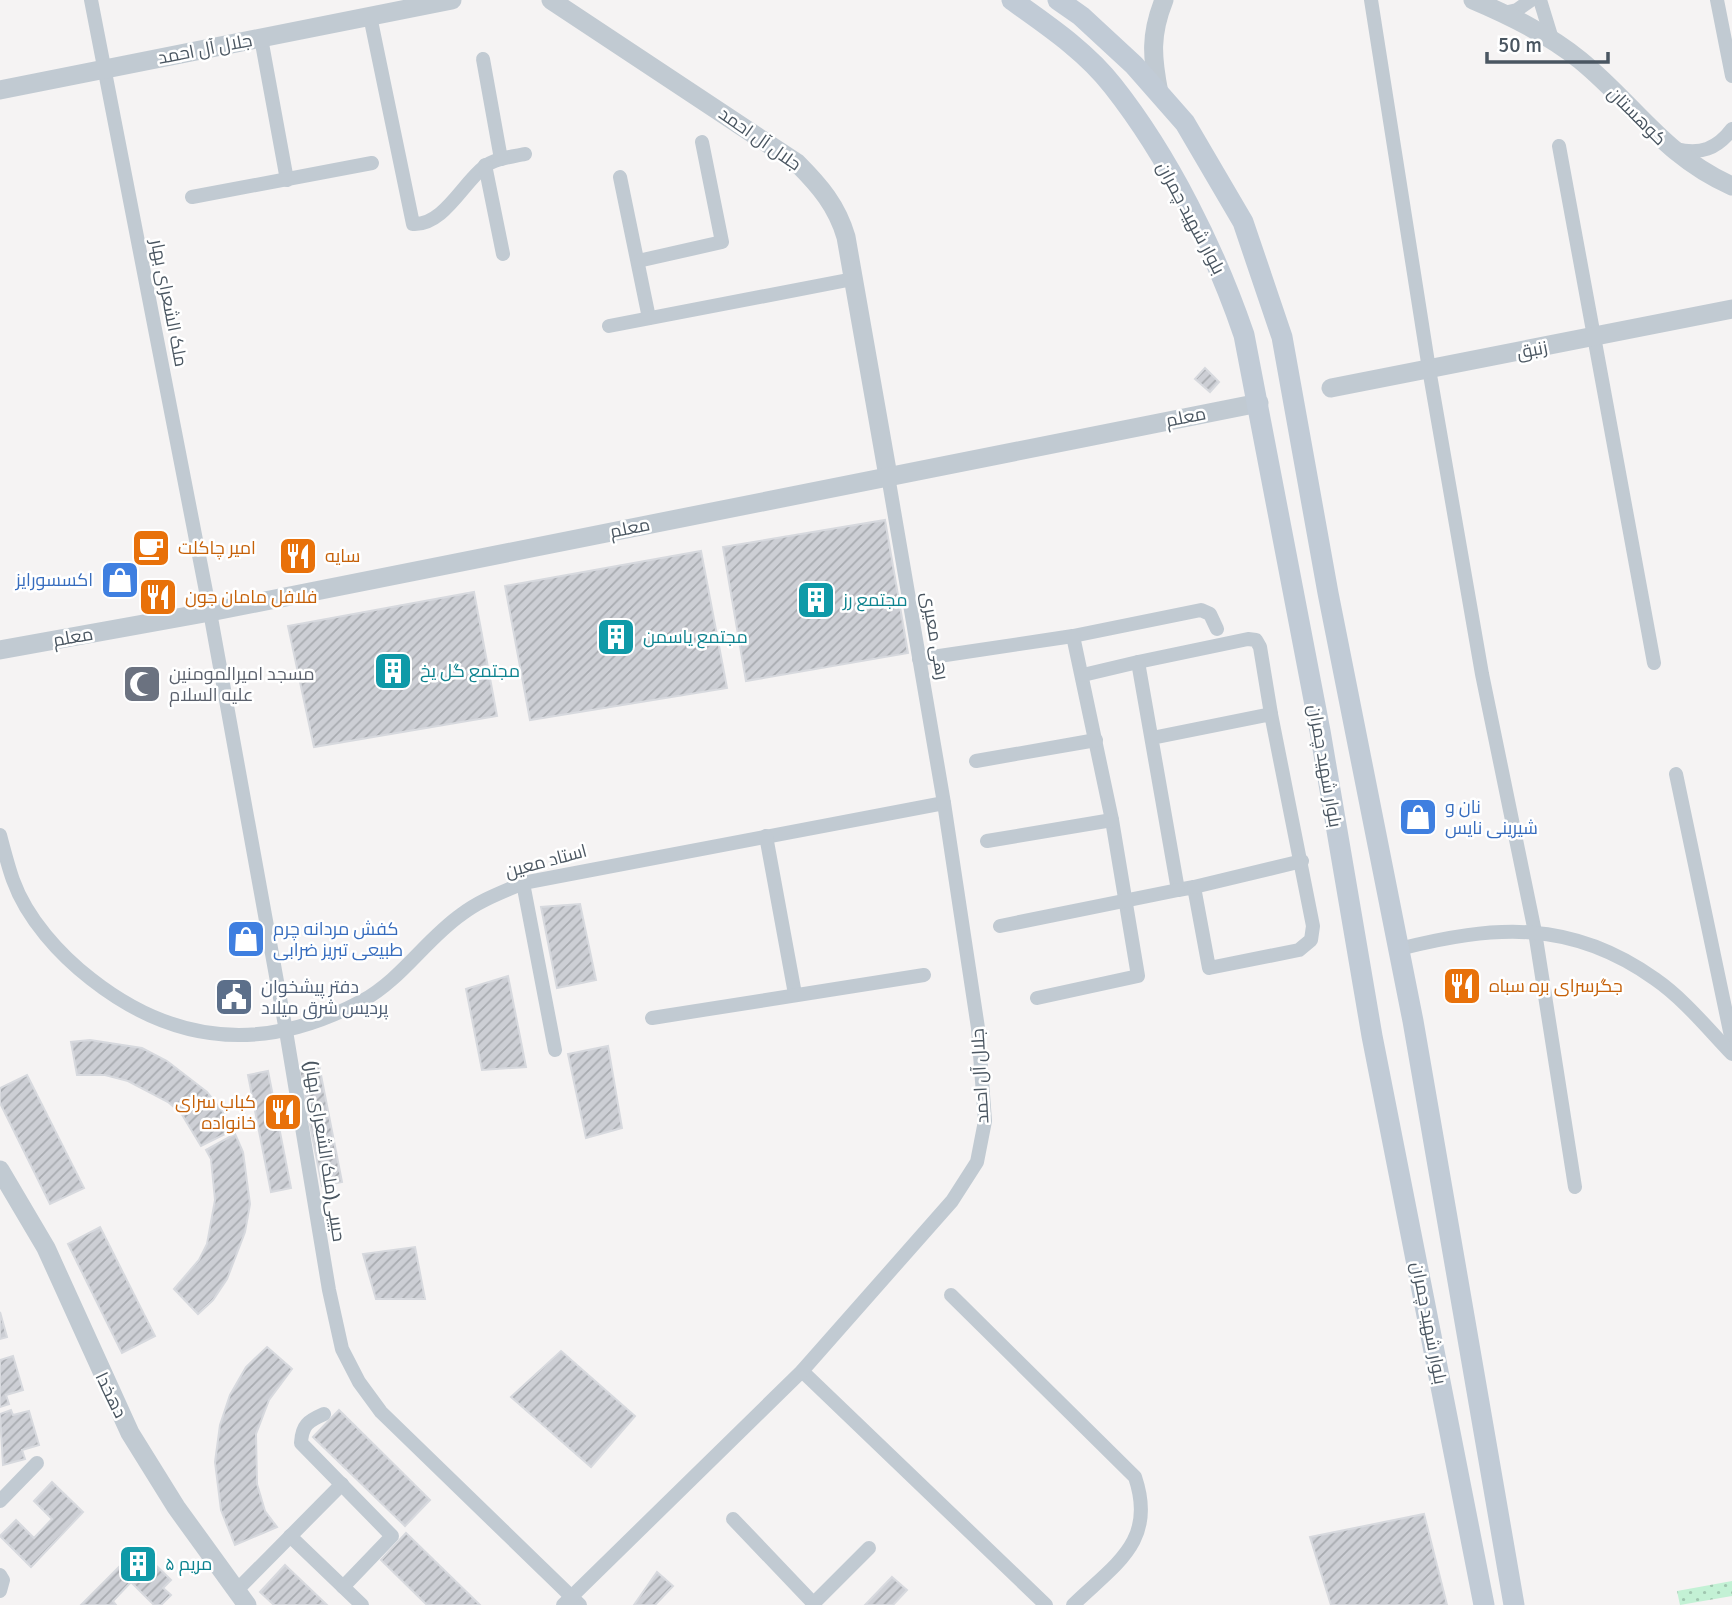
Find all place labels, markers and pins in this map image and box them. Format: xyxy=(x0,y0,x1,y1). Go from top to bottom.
cafe icon: امیر چاکلت xyxy=(130,527,172,569)
restaurant icon: سایه xyxy=(277,535,319,577)
place label: امیر چاکلت xyxy=(178,537,256,560)
place label: سایه xyxy=(325,545,360,567)
shop icon: اکسسورایز xyxy=(99,559,141,601)
place label: اکسسورایز xyxy=(15,569,93,591)
restaurant icon: فلافل مامان جون xyxy=(137,576,179,618)
building icon: مجتمع رز xyxy=(795,579,837,621)
place label: فلافل مامان جون xyxy=(185,586,318,608)
place label: مجتمع رز xyxy=(842,589,908,612)
building icon: مجتمع یاسمن xyxy=(595,616,637,658)
place label: مجتمع یاسمن xyxy=(643,626,748,649)
building icon: مجتمع گل یخ xyxy=(372,650,414,692)
place label: مجتمع گل یخ xyxy=(420,660,520,683)
mosque icon: مسجد امیرالمومنین علیه السلام xyxy=(121,663,163,705)
place label: مسجد امیرالمومنین علیه السلام xyxy=(169,663,315,707)
shop icon: نان و شیرینی نایس xyxy=(1397,796,1439,838)
place label: نان و شیرینی نایس xyxy=(1445,796,1538,839)
shop icon: کفش مردانه چرم طبیعی تبریز ضرابی xyxy=(225,918,267,960)
place label: کفش مردانه چرم طبیعی تبریز ضرابی xyxy=(273,918,403,961)
restaurant icon: جگرسرای بره سباه xyxy=(1441,965,1483,1007)
place label: جگرسرای بره سباه xyxy=(1489,975,1623,997)
public building icon: دفتر پیشخوان پردیس شرق میلاد xyxy=(213,976,255,1018)
place label: دفتر پیشخوان پردیس شرق میلاد xyxy=(261,976,388,1020)
place label: کباب سرای خانواده xyxy=(175,1091,256,1134)
restaurant icon: کباب سرای خانواده xyxy=(262,1091,304,1133)
building icon: مریم ۵ xyxy=(117,1543,159,1585)
place label: مریم ۵ xyxy=(165,1553,212,1576)

